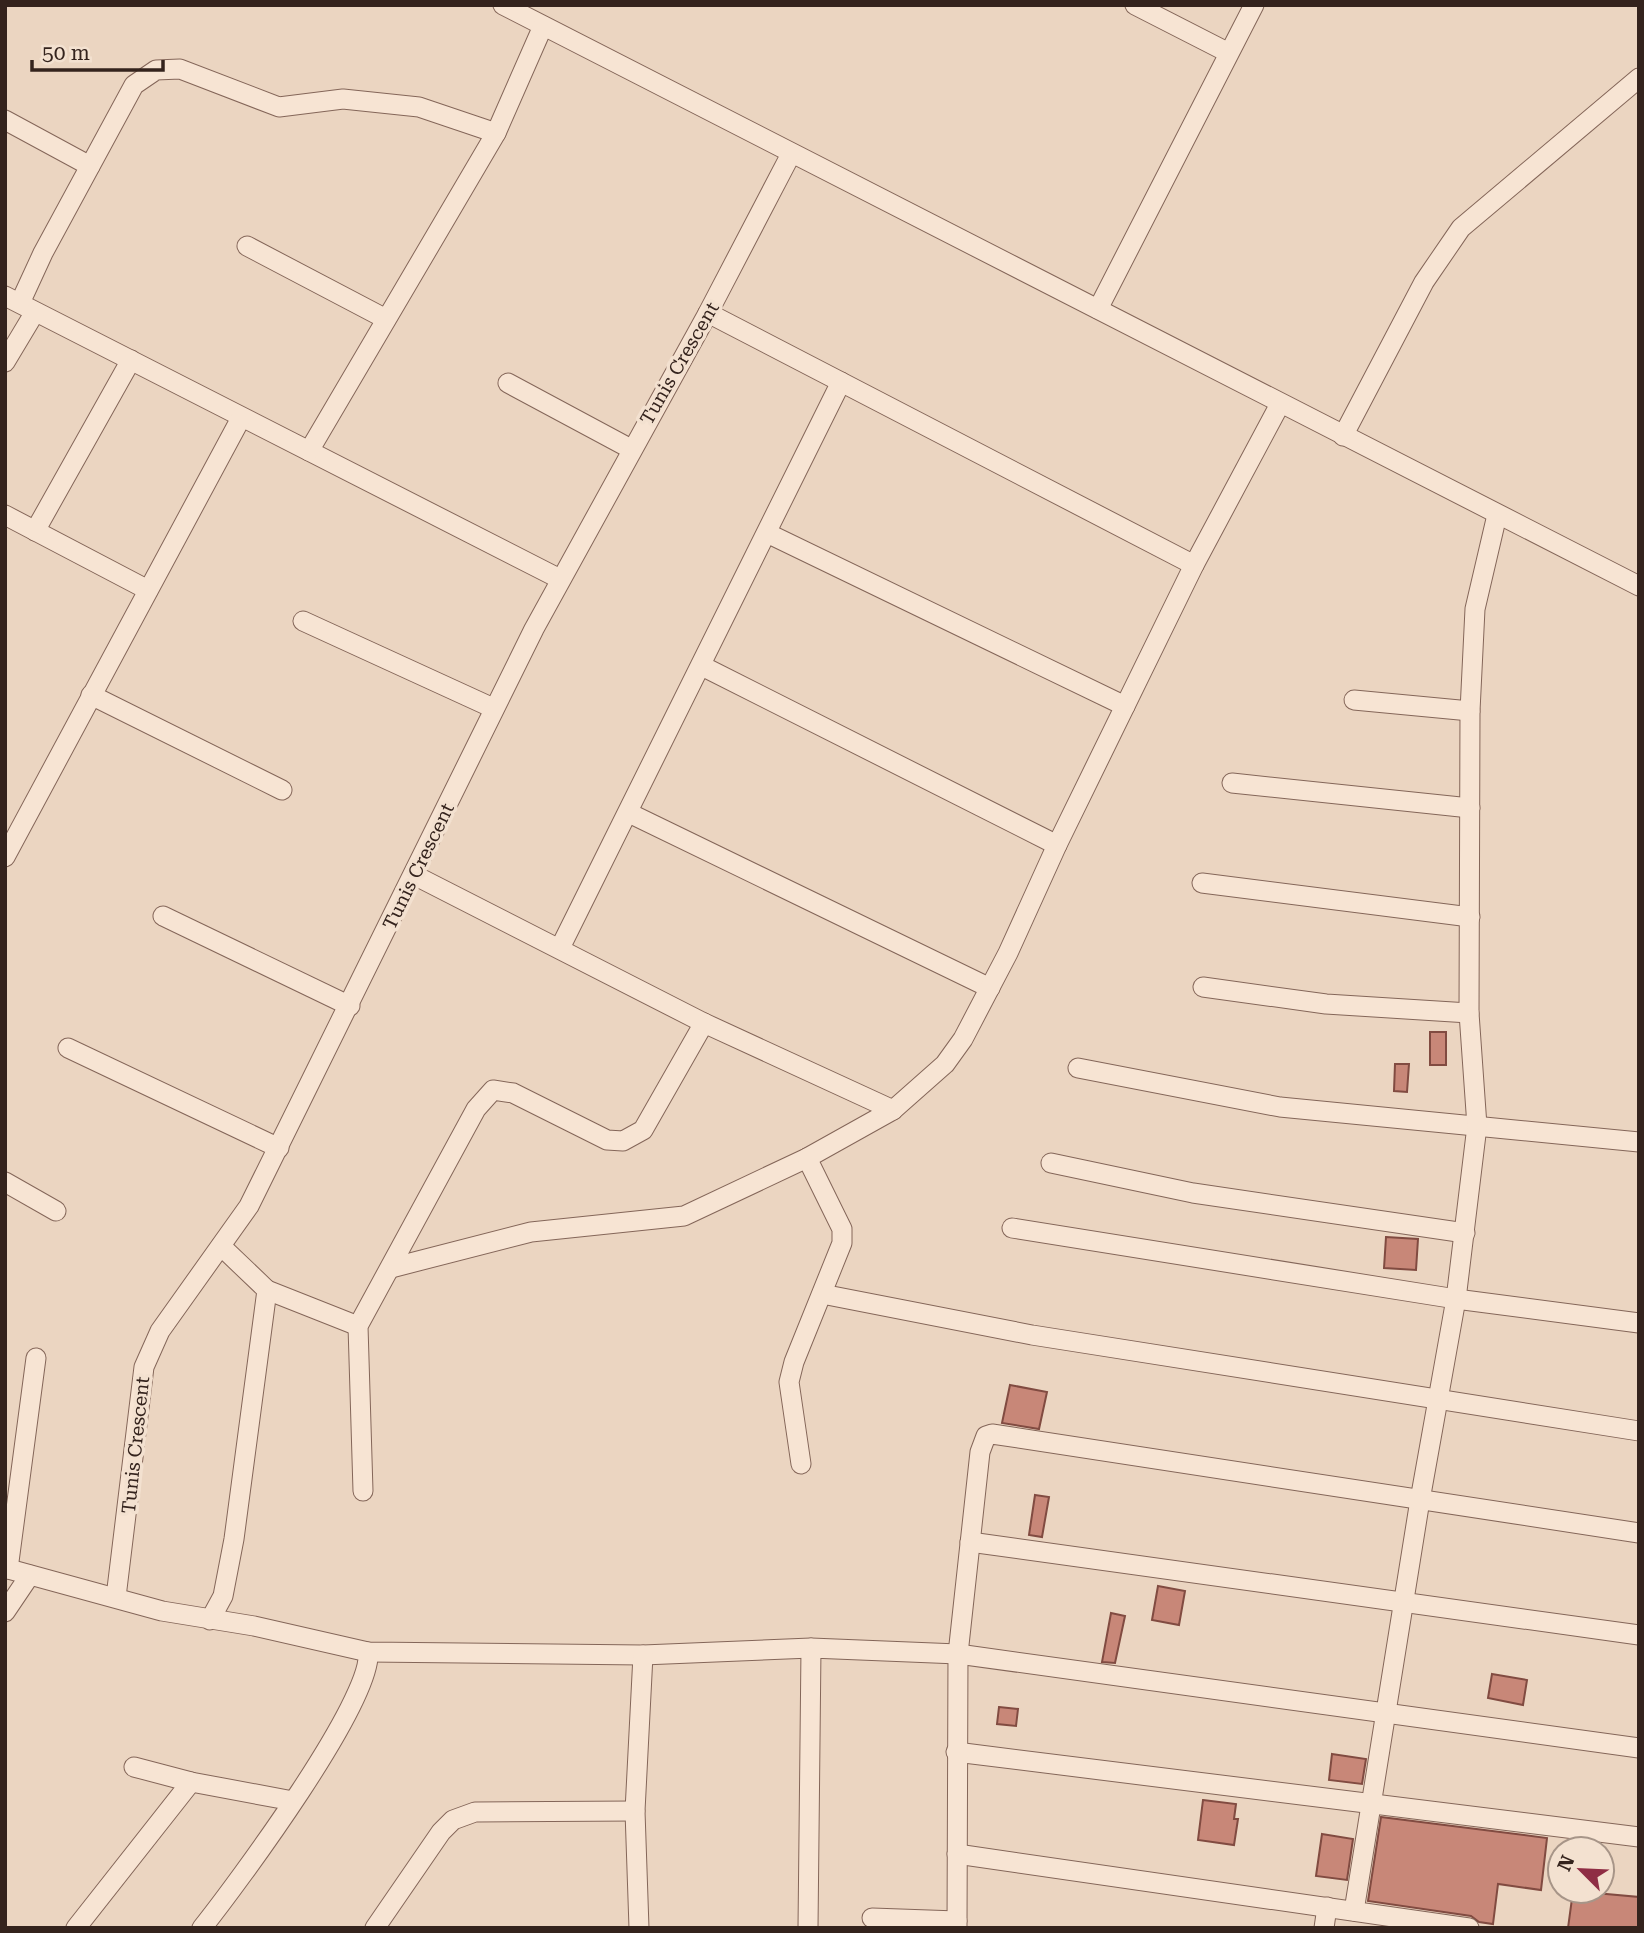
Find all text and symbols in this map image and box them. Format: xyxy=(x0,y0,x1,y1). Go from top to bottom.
scale bar xyxy=(32,28,163,72)
text: 50 m xyxy=(42,41,90,65)
street label: Tunis Crescent xyxy=(635,298,724,429)
street label: Tunis Crescent xyxy=(378,799,459,933)
street label: Tunis Crescent xyxy=(117,1375,154,1515)
north arrow xyxy=(1546,1835,1616,1905)
text: N xyxy=(1552,1852,1580,1875)

